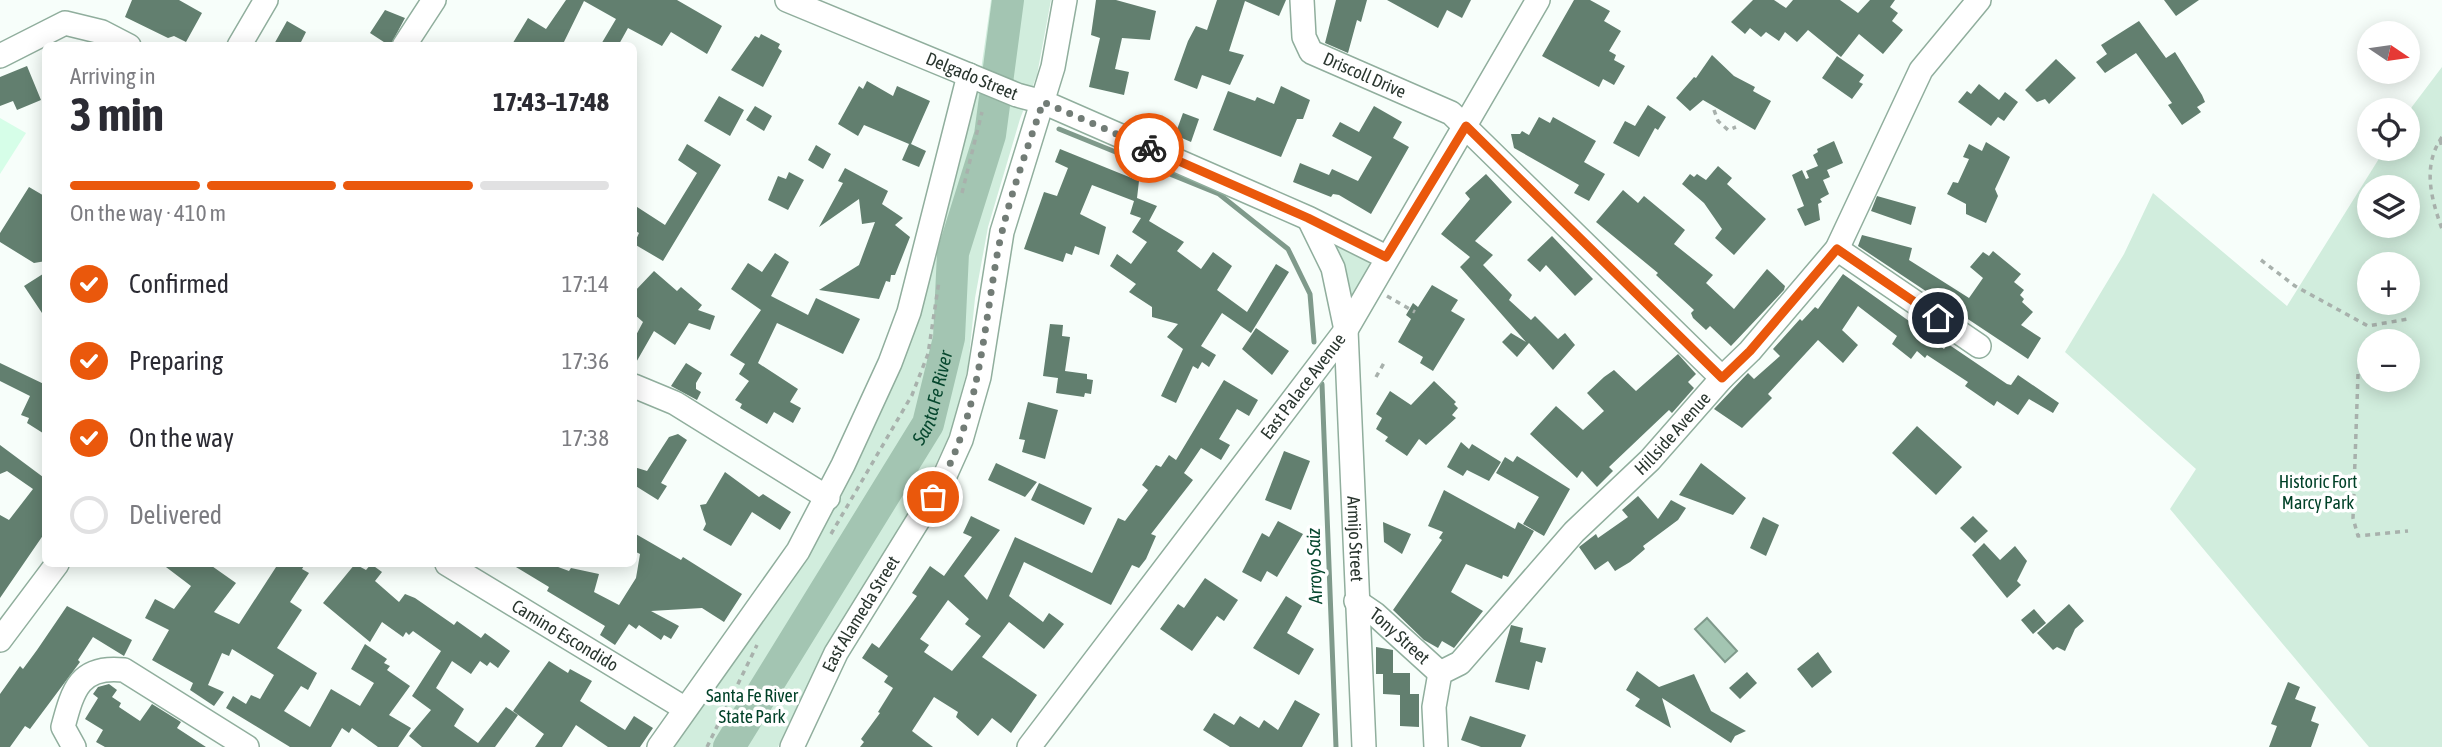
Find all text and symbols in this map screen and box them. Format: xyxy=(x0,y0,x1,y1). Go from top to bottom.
north arrow xyxy=(2357,21,2420,84)
map controls xyxy=(2357,21,2420,392)
street label: Delgado Street xyxy=(923,48,1021,104)
street label: Driscoll Drive xyxy=(1320,48,1409,102)
text: Arriving in xyxy=(70,63,156,89)
text: 17:43–17:48 xyxy=(493,87,609,117)
text: 3 min xyxy=(70,88,164,141)
button: locate xyxy=(2357,98,2420,161)
courier xyxy=(1114,113,1184,183)
icon: bike xyxy=(1130,129,1168,167)
button: layers xyxy=(2357,175,2420,238)
text: On the way · 410 m xyxy=(70,200,226,226)
button: + xyxy=(2357,252,2420,315)
icon: check xyxy=(70,265,108,303)
text: Confirmed xyxy=(129,269,229,299)
text: 17:14 xyxy=(562,271,609,297)
pin xyxy=(1908,288,1968,348)
icon: home xyxy=(1919,299,1957,337)
street label: East Palace Avenue xyxy=(1256,329,1350,443)
button: − xyxy=(2357,329,2420,392)
icon: check xyxy=(70,342,108,380)
text: Preparing xyxy=(129,346,223,376)
water label: Santa Fe River xyxy=(907,347,957,449)
text: 17:36 xyxy=(562,348,609,374)
street label: Hillside Avenue xyxy=(1630,388,1715,479)
icon: check xyxy=(70,419,108,457)
text: On the way xyxy=(129,423,234,453)
text: 17:38 xyxy=(562,425,609,451)
pin xyxy=(903,467,963,527)
park label: Historic Fort Marcy Park xyxy=(2279,471,2357,513)
icon: bag xyxy=(914,478,952,516)
street label: Armijo Street xyxy=(1343,496,1368,582)
text: Delivered xyxy=(129,500,222,530)
water label: Arroyo Saiz xyxy=(1302,528,1326,605)
street label: East Alameda Street xyxy=(818,552,904,675)
street label: Camino Escondido xyxy=(508,595,622,676)
street label: Tony Street xyxy=(1366,603,1434,668)
park label: Santa Fe River State Park xyxy=(706,685,799,727)

